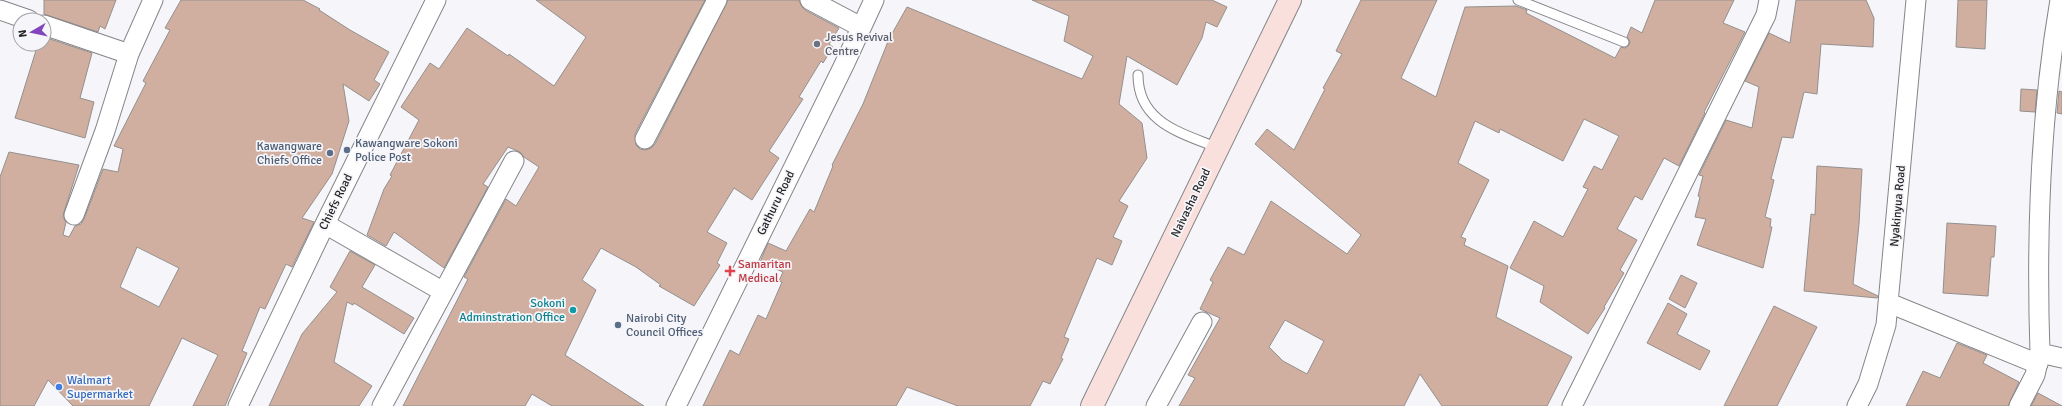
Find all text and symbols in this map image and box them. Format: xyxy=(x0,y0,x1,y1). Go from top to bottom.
north arrow xyxy=(12,12,52,52)
text: N xyxy=(16,29,30,38)
place label: Jesus Revival Centre xyxy=(825,30,893,59)
marker: Jesus Revival Centre xyxy=(812,39,822,49)
place label: Kawangware Sokoni Police Post xyxy=(355,136,458,165)
place label: Kawangware Chiefs Office xyxy=(257,139,322,168)
marker: Kawangware Sokoni Police Post xyxy=(342,145,352,155)
marker: Kawangware Chiefs Office xyxy=(325,148,335,158)
street label: Nyakinyua Road xyxy=(1887,165,1909,247)
street label: Naivasha Road xyxy=(1168,166,1214,240)
street label: Gathuru Road xyxy=(754,168,798,238)
street label: Chiefs Road xyxy=(316,171,356,233)
place label: Samaritan Medical xyxy=(738,257,791,286)
marker: Samaritan Medical xyxy=(725,266,735,276)
place label: Sokoni Adminstration Office xyxy=(459,296,565,325)
marker: Sokoni Adminstration Office xyxy=(568,305,578,315)
place label: Nairobi City Council Offices xyxy=(626,311,703,340)
marker: Nairobi City Council Offices xyxy=(613,320,623,330)
place label: Walmart Supermarket xyxy=(67,373,133,402)
marker: Walmart Supermarket xyxy=(54,382,64,392)

